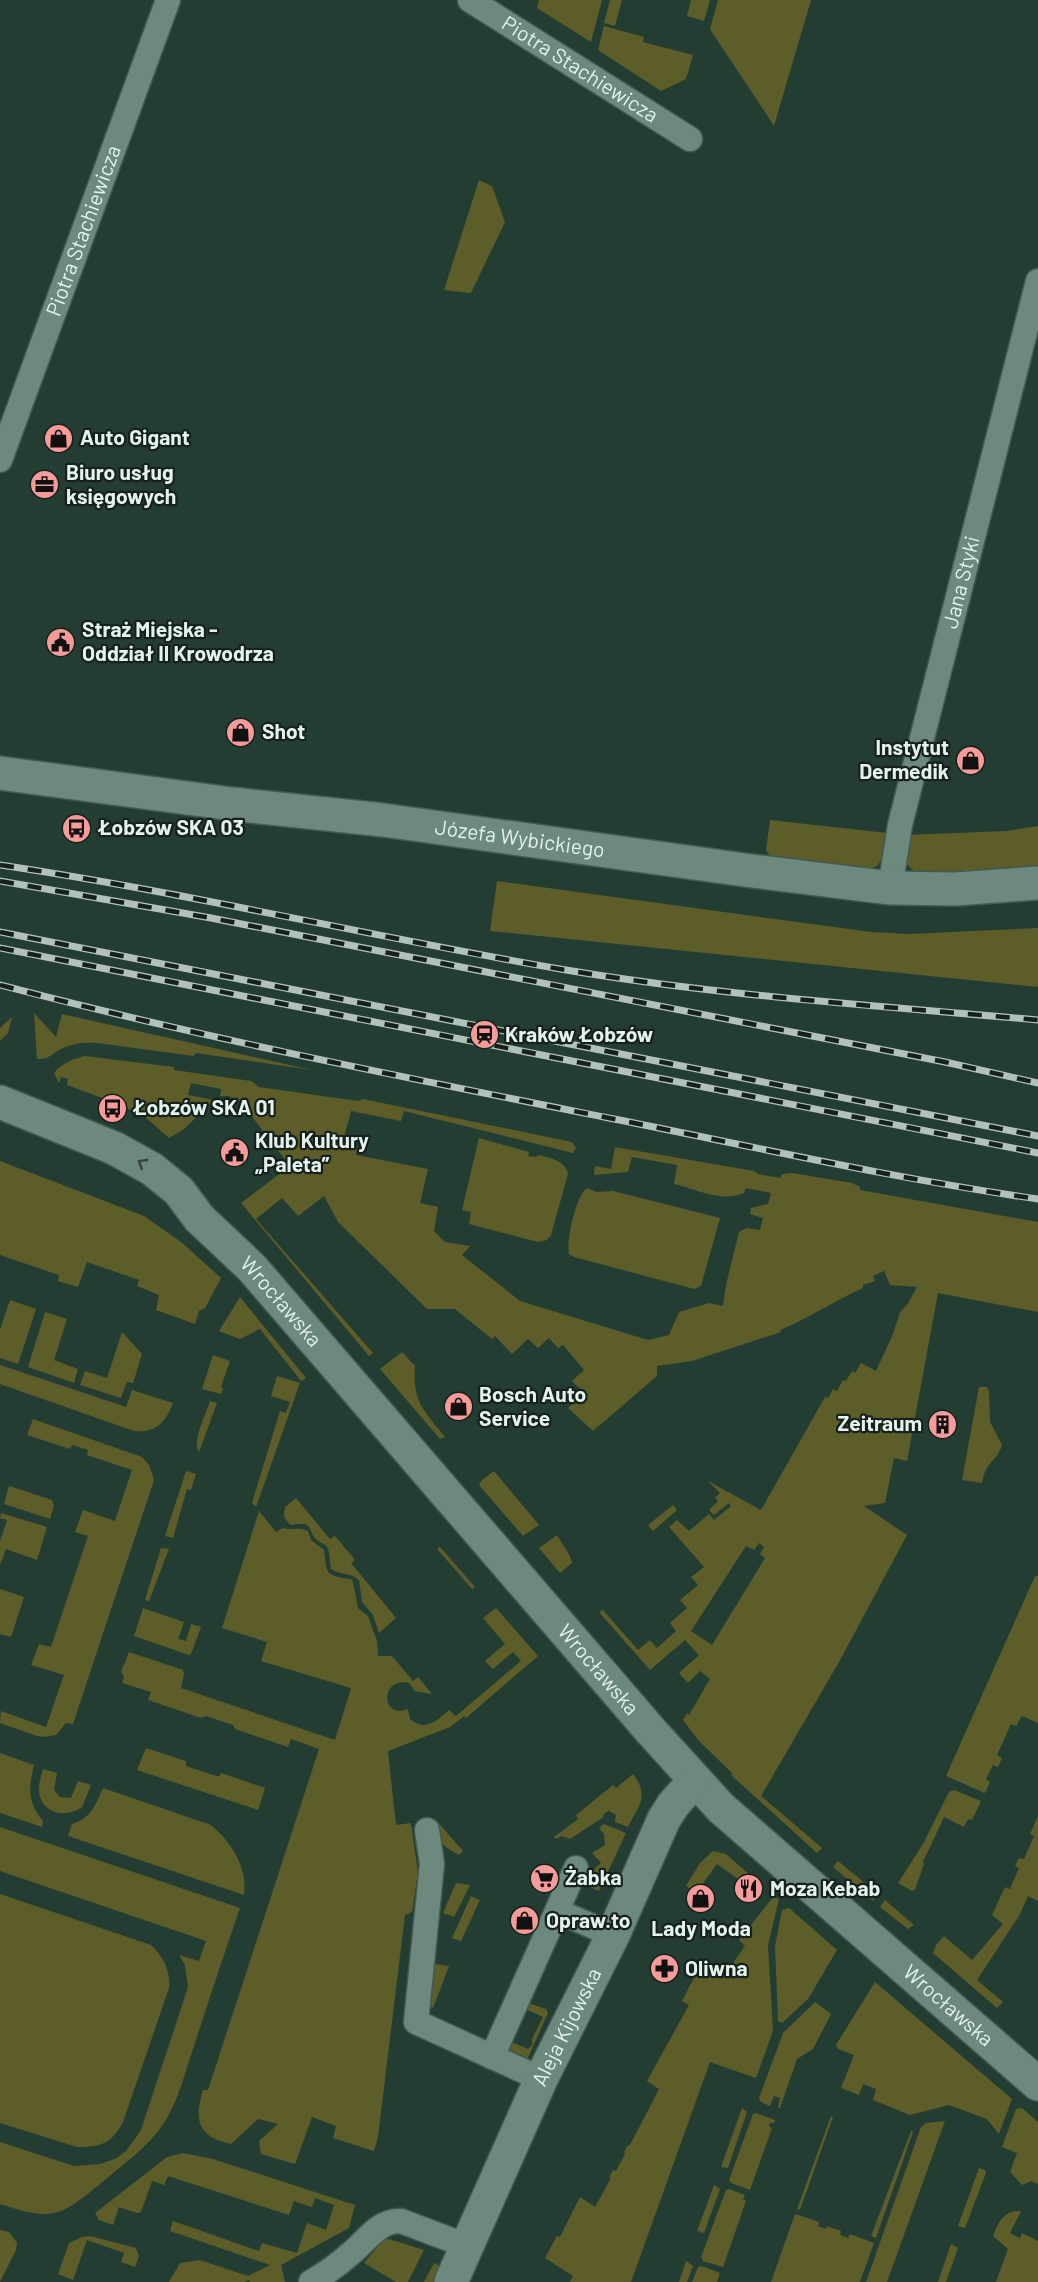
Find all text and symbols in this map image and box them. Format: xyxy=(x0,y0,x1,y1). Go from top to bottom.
street label: Piotra Stachiewicza xyxy=(498,10,664,127)
street label: Piotra Stachiewicza xyxy=(40,141,125,319)
shop icon: Auto Gigant xyxy=(43,422,75,454)
place label: Auto Gigant xyxy=(80,424,190,449)
place label: Biuro usług księgowych xyxy=(66,459,176,508)
office icon: Biuro usług księgowych xyxy=(29,469,61,501)
street label: Jana Styki xyxy=(936,533,984,631)
place label: Straż Miejska - Oddział II Krowodrza xyxy=(82,616,274,665)
public building icon: Straż Miejska - Oddział II Krowodrza xyxy=(45,626,77,658)
shop icon: Shot xyxy=(225,716,257,748)
place label: Shot xyxy=(262,718,305,743)
place label: Instytut Dermedik xyxy=(859,734,949,783)
shop icon: Instytut Dermedik xyxy=(954,744,986,776)
bus stop icon: Łobzów SKA 03 xyxy=(61,812,93,844)
street label: Józefa Wybickiego xyxy=(433,813,607,862)
place label: Łobzów SKA 03 xyxy=(97,814,244,839)
station icon: Kraków Łobzów xyxy=(468,1019,500,1051)
place label: Kraków Łobzów xyxy=(505,1021,653,1046)
bus stop icon: Łobzów SKA 01 xyxy=(96,1092,128,1124)
place label: Łobzów SKA 01 xyxy=(132,1094,275,1119)
place label: Klub Kultury „Paleta” xyxy=(255,1127,369,1176)
public building icon: Klub Kultury „Paleta” xyxy=(218,1137,250,1169)
one-way arrow xyxy=(138,1159,148,1170)
street label: Wrocławska xyxy=(236,1250,328,1351)
place label: Bosch Auto Service xyxy=(479,1381,586,1430)
shop icon: Bosch Auto Service xyxy=(442,1391,474,1423)
building icon: Zeitraum xyxy=(927,1408,959,1440)
place label: Zeitraum xyxy=(838,1410,922,1435)
street label: Wrocławska xyxy=(553,1618,645,1719)
supermarket icon: Żabka xyxy=(528,1862,560,1894)
place label: Żabka xyxy=(565,1864,621,1889)
restaurant icon: Moza Kebab xyxy=(733,1873,765,1905)
place label: Moza Kebab xyxy=(770,1875,880,1900)
shop icon: Lady Moda xyxy=(685,1882,717,1914)
shop icon: Opraw.to xyxy=(509,1905,541,1937)
place label: Opraw.to xyxy=(546,1907,630,1932)
place label: Lady Moda xyxy=(651,1915,751,1940)
pharmacy icon: Oliwna xyxy=(648,1953,680,1985)
place label: Oliwna xyxy=(685,1955,748,1980)
street label: Wrocławska xyxy=(899,1958,999,2051)
street label: Aleja Kijowska xyxy=(526,1963,606,2089)

